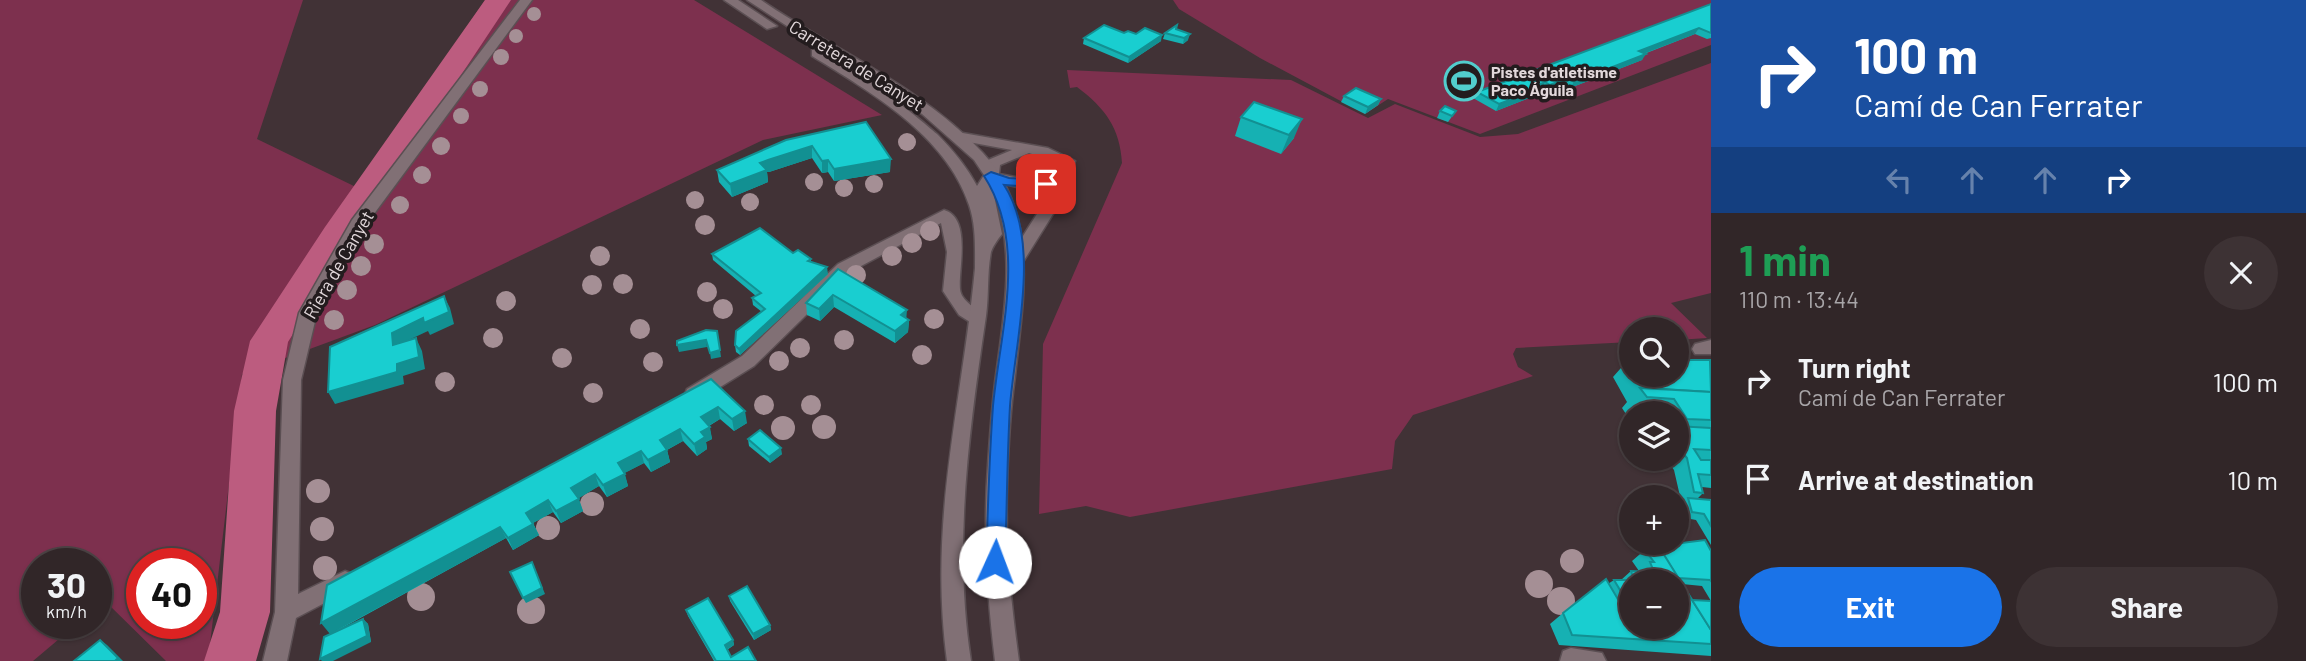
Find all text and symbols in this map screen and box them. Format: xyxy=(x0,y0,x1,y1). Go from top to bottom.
street label: Carretera de Canyet xyxy=(785,15,928,115)
text: 100 m xyxy=(1854,25,1978,84)
icon: right xyxy=(1739,28,1830,119)
sports icon: Pistes d'atletisme Paco Águila xyxy=(1443,60,1485,102)
place label: Pistes d'atletisme Paco Águila xyxy=(1491,62,1617,99)
text: Camí de Can Ferrater xyxy=(1854,85,2143,123)
pin xyxy=(1016,154,1076,214)
icon: left xyxy=(1880,161,1918,199)
icon: ahead xyxy=(1953,161,1991,199)
icon: ahead xyxy=(2026,161,2064,199)
icon: right xyxy=(2099,161,2137,199)
icon: arrive xyxy=(1027,165,1065,203)
street label: Riera de Canyet xyxy=(298,207,378,322)
text: 1 min xyxy=(1739,234,1831,284)
button: close xyxy=(2204,236,2278,310)
text: 110 m · 13:44 xyxy=(1739,285,1859,313)
map controls xyxy=(1619,317,1689,639)
button: search xyxy=(1619,317,1689,387)
text: Turn right xyxy=(1798,352,1911,383)
icon: right xyxy=(1739,362,1777,400)
text: 100 m xyxy=(2213,366,2278,397)
text: Camí de Can Ferrater xyxy=(1798,383,2005,411)
button: layers xyxy=(1619,401,1689,471)
icon: arrive xyxy=(1739,460,1777,498)
text: Arrive at destination xyxy=(1798,464,2034,495)
text: 10 m xyxy=(2228,464,2278,495)
button: + xyxy=(1619,485,1689,555)
position arrow xyxy=(958,525,1032,599)
speed limit sign: 40 xyxy=(126,548,217,639)
text: 30 xyxy=(47,563,86,605)
button: Exit xyxy=(1739,567,2002,647)
button: Share xyxy=(2016,567,2278,647)
button: − xyxy=(1619,569,1689,639)
text: km/h xyxy=(46,600,87,622)

